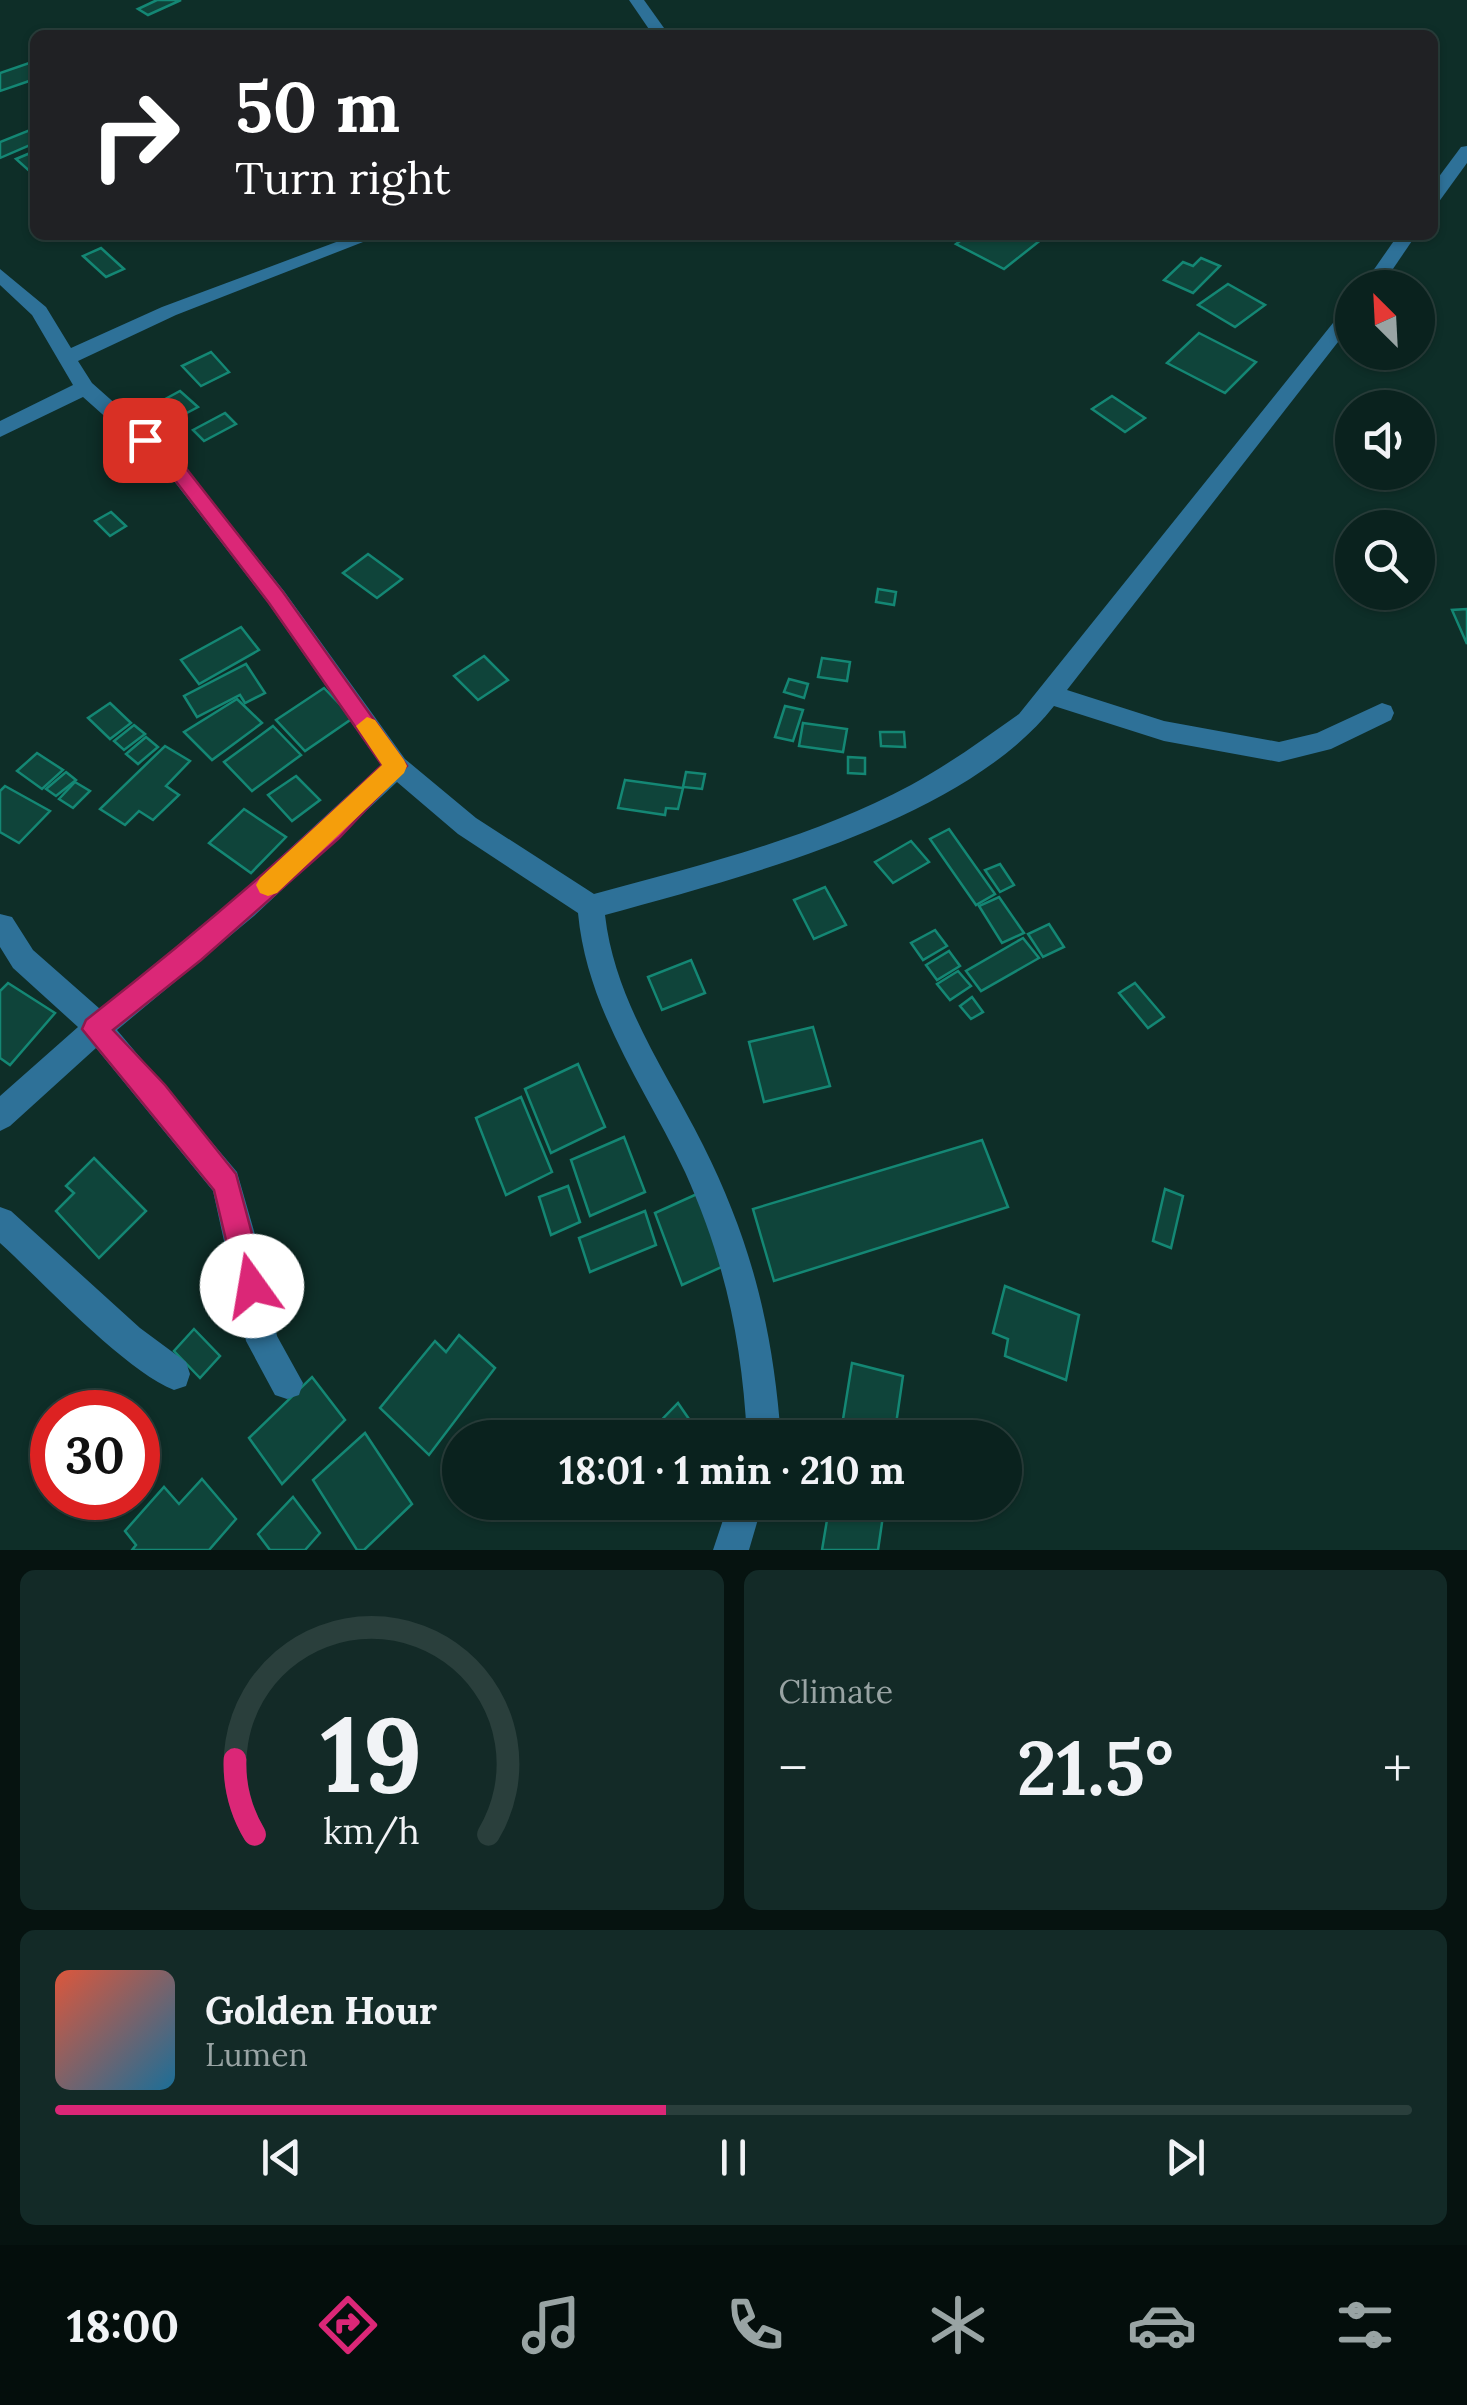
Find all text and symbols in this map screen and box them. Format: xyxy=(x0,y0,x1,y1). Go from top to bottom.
text: 50 m xyxy=(235,62,400,151)
icon: right xyxy=(70,70,200,200)
text: Turn right xyxy=(235,149,451,206)
north arrow xyxy=(1335,270,1435,370)
map controls xyxy=(1335,270,1435,610)
button: sound xyxy=(1335,390,1435,490)
pin xyxy=(103,398,188,483)
icon: arrive xyxy=(118,413,173,468)
button: search xyxy=(1335,510,1435,610)
position arrow xyxy=(200,1234,304,1338)
speed limit sign: 30 xyxy=(30,1390,160,1520)
text: 18:01 · 1 min · 210 m xyxy=(559,1446,905,1494)
text: Climate xyxy=(779,1671,893,1712)
text: 19 xyxy=(321,1687,423,1820)
text: 21.5° xyxy=(1017,1720,1174,1816)
text: − xyxy=(779,1733,808,1803)
text: + xyxy=(1383,1733,1412,1803)
text: km/h xyxy=(323,1808,420,1854)
text: Golden Hour xyxy=(205,1986,437,2034)
text: Lumen xyxy=(205,2034,308,2075)
icon: previous xyxy=(254,2130,309,2185)
icon: pause xyxy=(706,2130,761,2185)
icon: next xyxy=(1158,2130,1213,2185)
icon: directions xyxy=(313,2290,383,2360)
icon: music xyxy=(516,2290,586,2360)
icon: phone xyxy=(720,2290,790,2360)
icon: climate xyxy=(923,2290,993,2360)
icon: car xyxy=(1127,2290,1197,2360)
icon: filters xyxy=(1330,2290,1400,2360)
text: 18:00 xyxy=(67,2297,179,2354)

